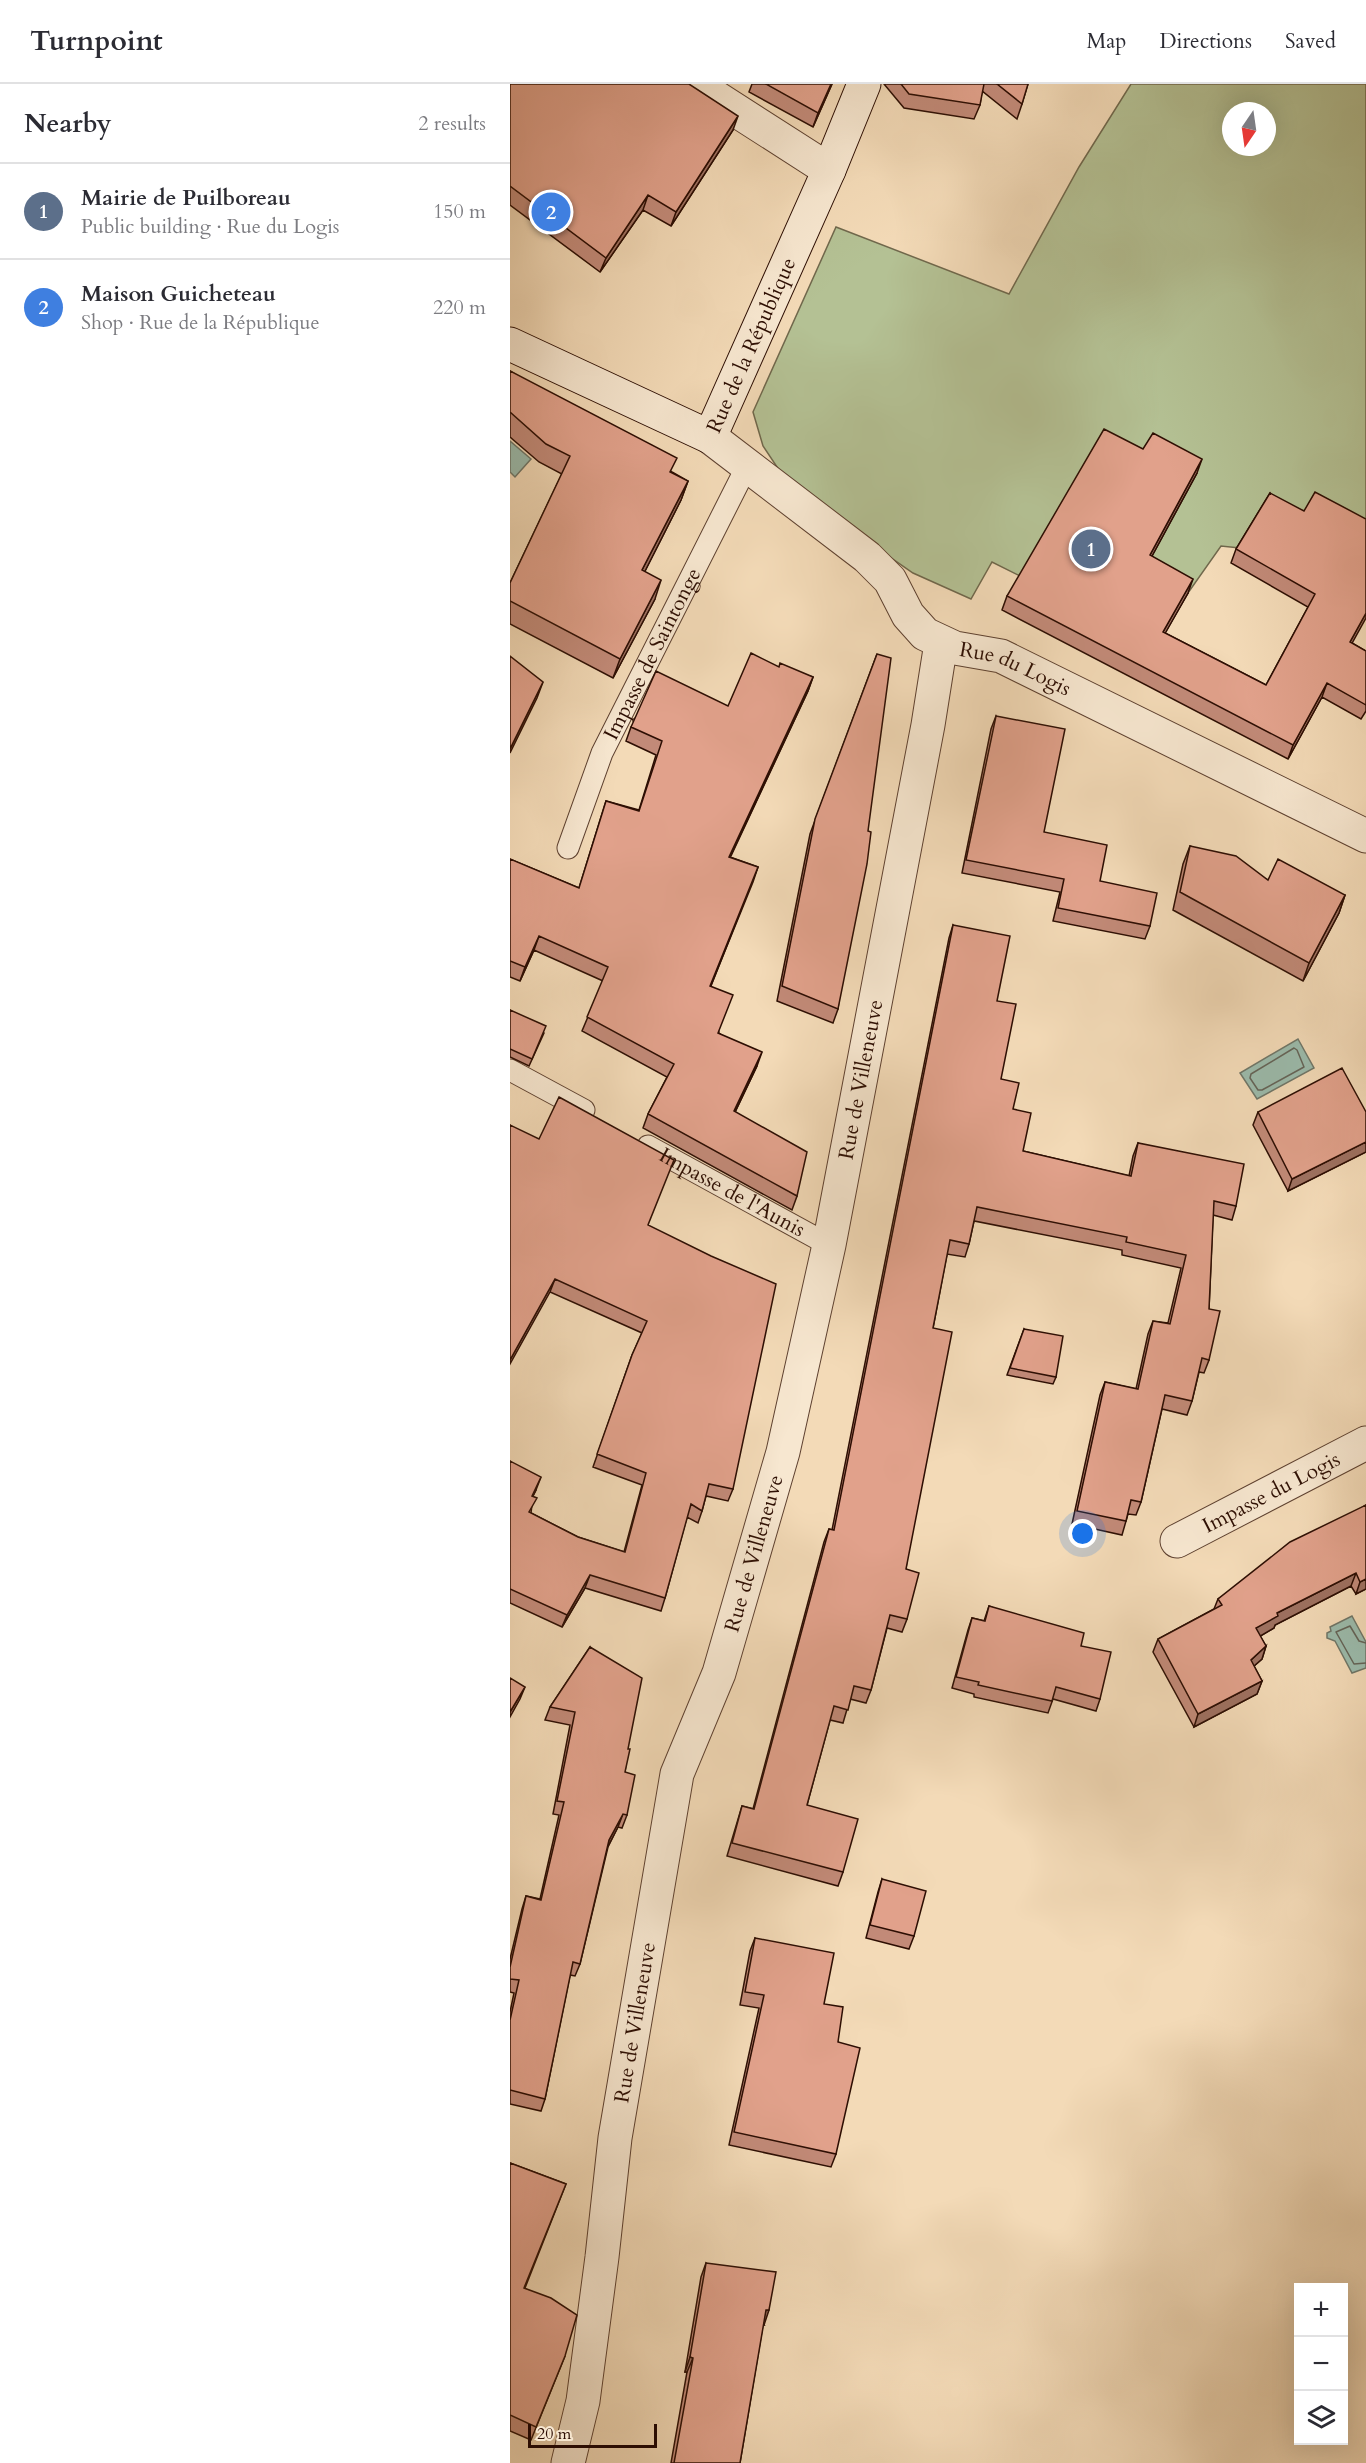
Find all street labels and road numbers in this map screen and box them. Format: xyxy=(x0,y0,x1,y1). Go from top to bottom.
street label: Rue de la République xyxy=(700,253,803,438)
street label: Impasse de Saintonge xyxy=(597,563,708,745)
street label: Rue du Logis xyxy=(957,635,1076,703)
street label: Rue de Villeneuve xyxy=(832,997,890,1162)
street label: Impasse de l'Aunis xyxy=(654,1141,810,1244)
street label: Impasse du Logis xyxy=(1197,1445,1345,1540)
street label: Rue de Villeneuve xyxy=(718,1471,791,1635)
street label: Rue de Villeneuve xyxy=(607,1940,663,2105)

